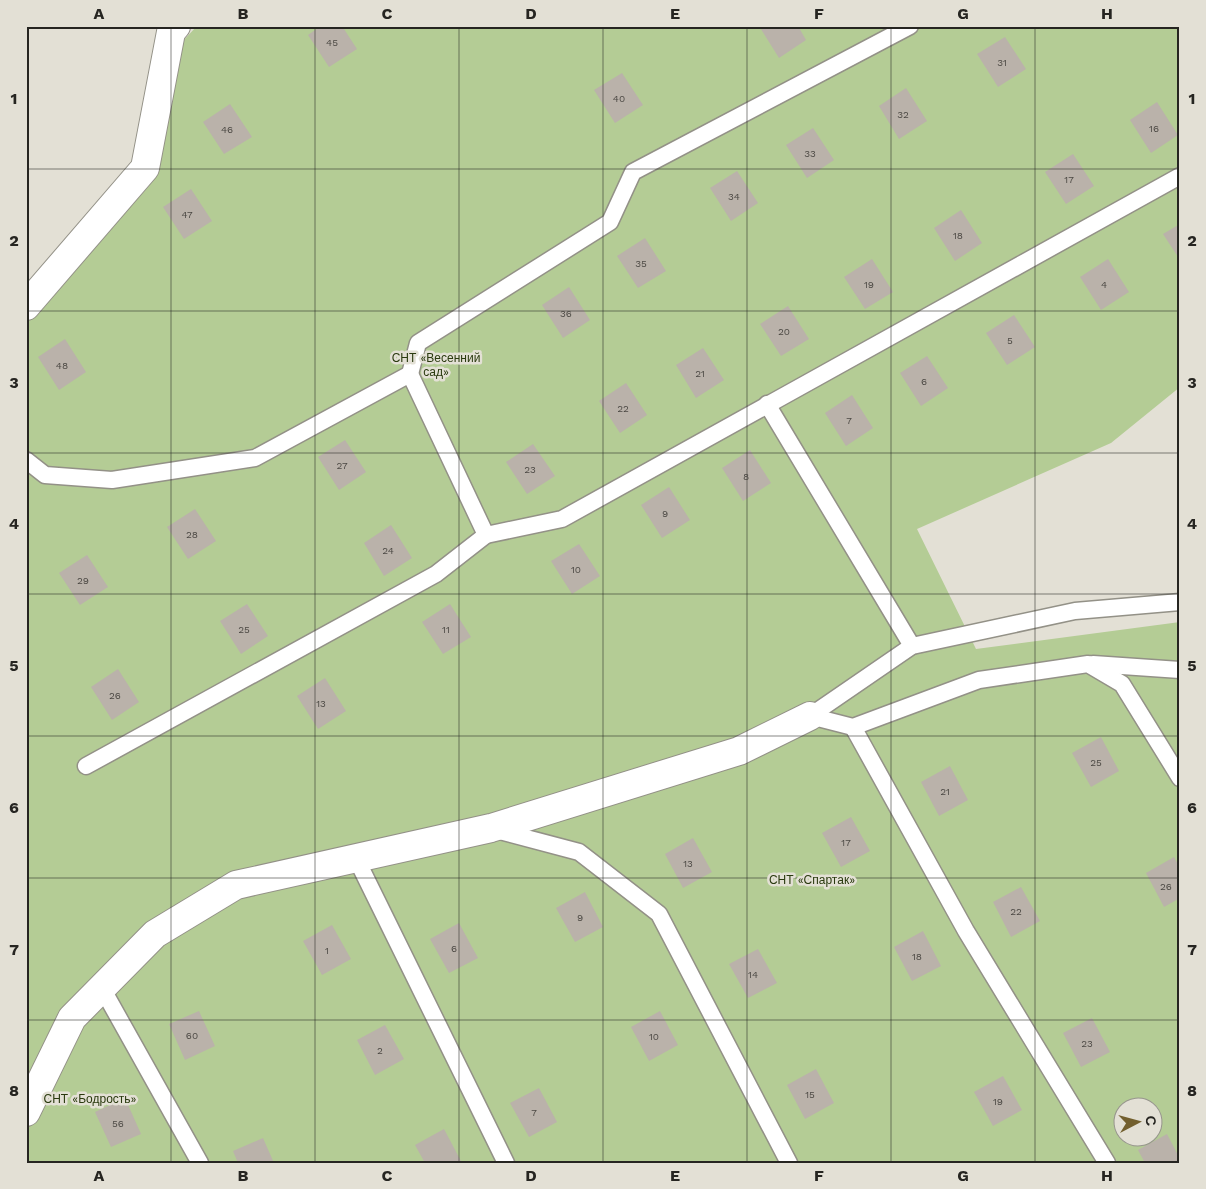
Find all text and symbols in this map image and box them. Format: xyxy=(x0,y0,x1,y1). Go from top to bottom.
text: A xyxy=(94,4,105,23)
text: B xyxy=(238,4,249,23)
text: C xyxy=(382,4,393,23)
text: D xyxy=(525,4,537,23)
text: E xyxy=(670,4,680,23)
text: F xyxy=(814,4,824,23)
text: G xyxy=(957,4,969,23)
text: H xyxy=(1101,4,1113,23)
house number: 45 xyxy=(326,37,338,48)
house number: 31 xyxy=(997,57,1007,68)
text: 1 xyxy=(11,89,17,108)
text: 1 xyxy=(1189,89,1195,108)
house number: 40 xyxy=(613,93,625,104)
house number: 32 xyxy=(897,109,909,120)
house number: 16 xyxy=(1149,123,1159,134)
house number: 46 xyxy=(221,124,233,135)
house number: 33 xyxy=(804,148,816,159)
house number: 17 xyxy=(1064,174,1074,185)
house number: 34 xyxy=(728,191,740,202)
house number: 47 xyxy=(181,209,193,220)
house number: 18 xyxy=(953,230,963,241)
text: 2 xyxy=(9,231,19,250)
text: 2 xyxy=(1187,231,1197,250)
house number: 35 xyxy=(635,258,647,269)
house number: 19 xyxy=(864,279,874,290)
house number: 4 xyxy=(1101,279,1107,290)
house number: 36 xyxy=(560,308,572,319)
house number: 20 xyxy=(778,326,790,337)
house number: 5 xyxy=(1007,335,1013,346)
park label: СНТ «Весенний сад» xyxy=(392,351,480,379)
house number: 48 xyxy=(56,360,68,371)
house number: 21 xyxy=(695,368,705,379)
text: 3 xyxy=(9,373,19,392)
text: 3 xyxy=(1187,373,1197,392)
house number: 6 xyxy=(921,376,927,387)
house number: 22 xyxy=(617,403,629,414)
house number: 7 xyxy=(846,415,852,426)
house number: 27 xyxy=(336,460,348,471)
house number: 23 xyxy=(524,464,536,475)
house number: 8 xyxy=(743,471,749,482)
house number: 9 xyxy=(662,508,668,519)
text: 4 xyxy=(9,514,19,533)
text: 4 xyxy=(1187,514,1197,533)
house number: 28 xyxy=(186,529,198,540)
house number: 24 xyxy=(382,545,394,556)
house number: 10 xyxy=(571,564,581,575)
house number: 29 xyxy=(77,575,89,586)
house number: 25 xyxy=(238,624,250,635)
house number: 11 xyxy=(442,624,450,635)
text: 5 xyxy=(9,656,19,675)
text: 5 xyxy=(1187,656,1197,675)
house number: 26 xyxy=(109,690,121,701)
house number: 13 xyxy=(316,698,326,709)
house number: 25 xyxy=(1090,757,1102,768)
house number: 21 xyxy=(940,786,950,797)
text: 6 xyxy=(9,798,19,817)
text: 6 xyxy=(1187,798,1197,817)
house number: 17 xyxy=(841,837,851,848)
house number: 13 xyxy=(683,858,693,869)
park label: СНТ «Спартак» xyxy=(769,873,855,887)
house number: 26 xyxy=(1160,881,1172,892)
house number: 22 xyxy=(1010,906,1022,917)
house number: 9 xyxy=(577,912,583,923)
text: 7 xyxy=(9,940,19,959)
text: 7 xyxy=(1187,940,1197,959)
house number: 6 xyxy=(451,943,457,954)
house number: 1 xyxy=(325,945,329,956)
house number: 18 xyxy=(912,951,922,962)
house number: 14 xyxy=(748,969,758,980)
house number: 60 xyxy=(186,1030,198,1041)
house number: 10 xyxy=(649,1031,659,1042)
house number: 23 xyxy=(1081,1038,1093,1049)
house number: 2 xyxy=(377,1045,383,1056)
text: 8 xyxy=(9,1081,19,1100)
text: 8 xyxy=(1187,1081,1197,1100)
house number: 15 xyxy=(805,1089,815,1100)
park label: СНТ «Бодрость» xyxy=(44,1092,137,1106)
house number: 19 xyxy=(993,1096,1003,1107)
north arrow xyxy=(1114,1096,1164,1146)
house number: 7 xyxy=(531,1107,537,1118)
text: С xyxy=(1142,1115,1159,1127)
house number: 56 xyxy=(112,1118,124,1129)
text: A xyxy=(94,1166,105,1185)
text: B xyxy=(238,1166,249,1185)
text: C xyxy=(382,1166,393,1185)
text: D xyxy=(525,1166,537,1185)
text: E xyxy=(670,1166,680,1185)
text: F xyxy=(814,1166,824,1185)
text: G xyxy=(957,1166,969,1185)
text: H xyxy=(1101,1166,1113,1185)

